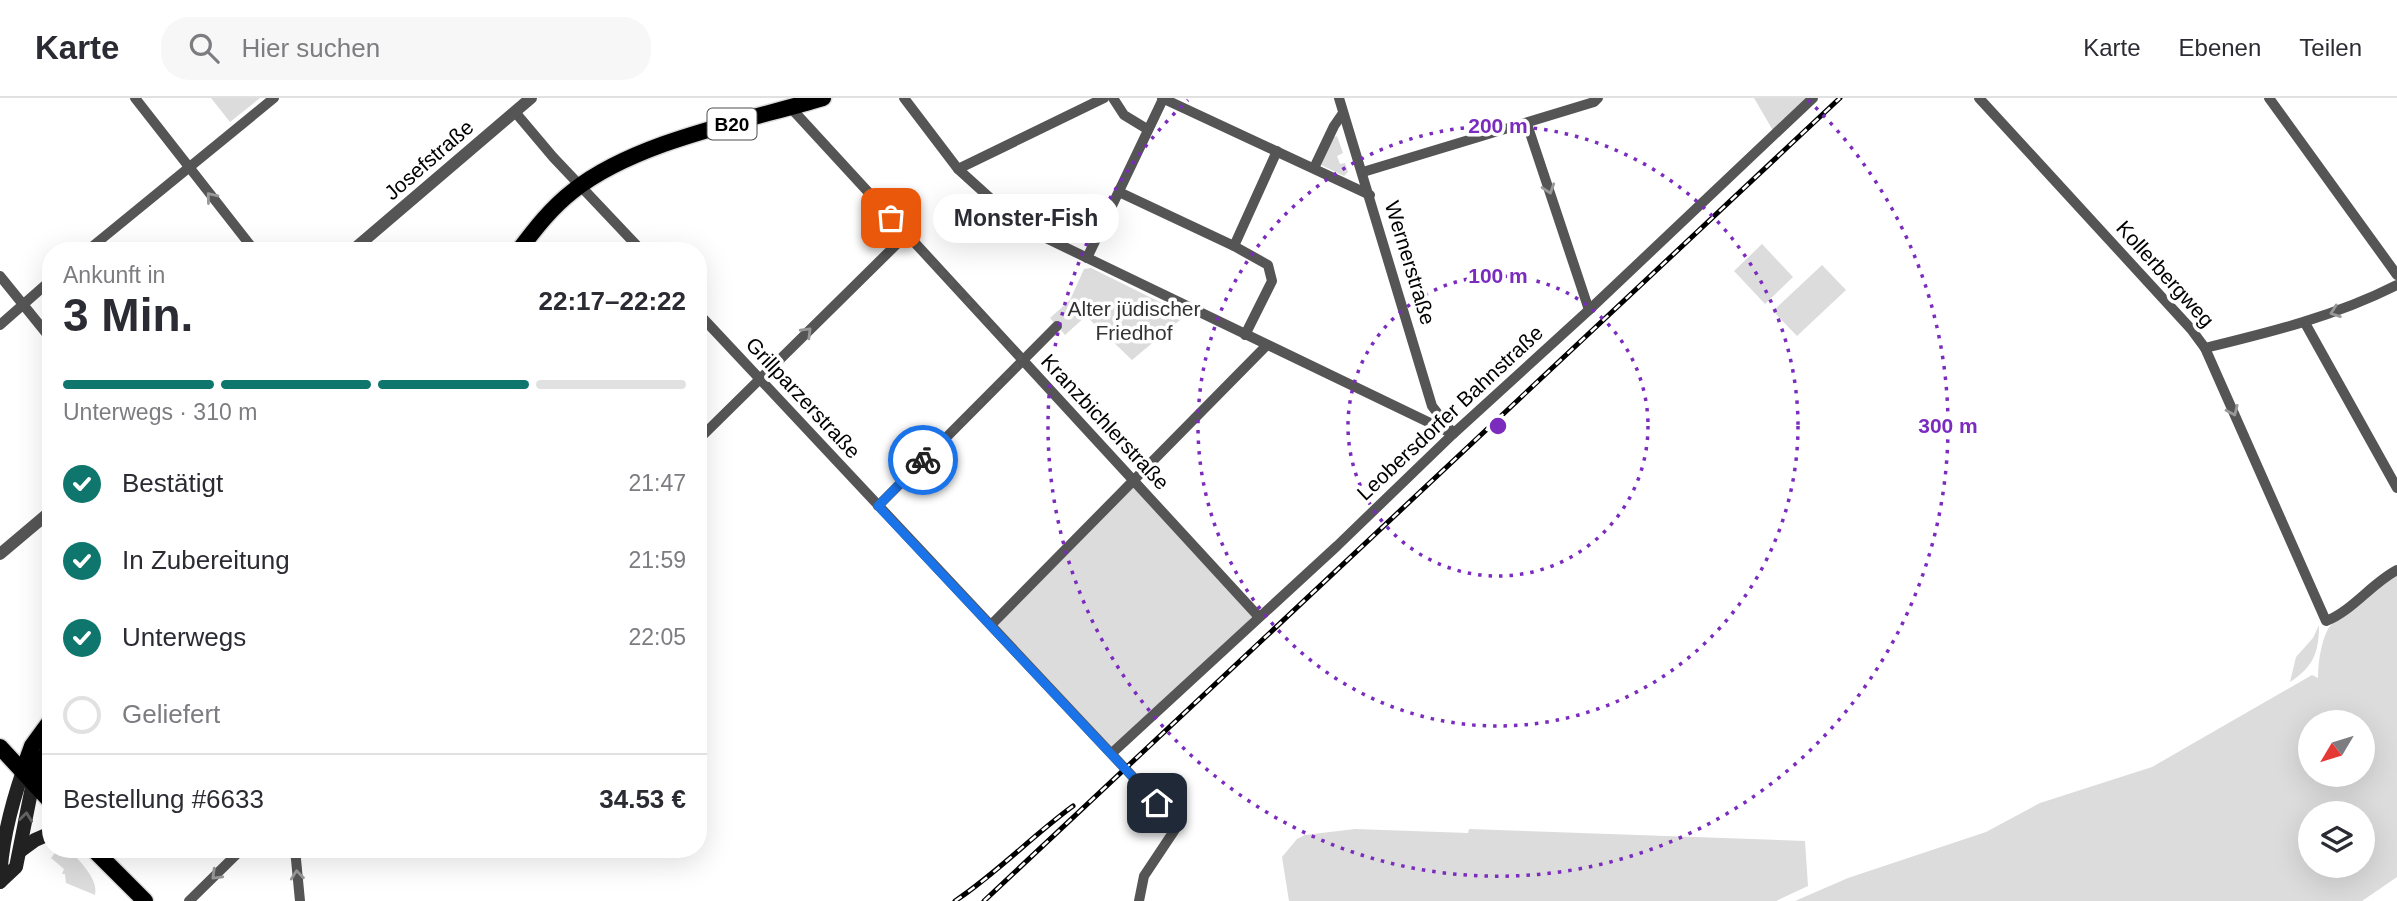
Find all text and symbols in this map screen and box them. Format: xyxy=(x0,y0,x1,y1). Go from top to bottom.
search box xyxy=(161,17,651,80)
text: Karte xyxy=(35,29,119,66)
icon: search xyxy=(185,29,223,67)
text: Hier suchen xyxy=(241,33,380,63)
text: Karte xyxy=(2083,34,2141,61)
text: Ebenen xyxy=(2179,34,2261,61)
text: Teilen xyxy=(2299,34,2362,61)
road number: B20 xyxy=(708,108,756,140)
text: 200 m xyxy=(1468,114,1528,137)
street label: Josefstraße xyxy=(380,115,478,204)
one-way arrow xyxy=(1541,182,1555,194)
pin xyxy=(861,188,921,248)
one-way arrow xyxy=(206,193,219,205)
callout: Monster-Fish xyxy=(933,194,1118,242)
street label: Wernerstraße xyxy=(1381,198,1440,327)
icon: bag xyxy=(872,199,910,237)
text: Monster-Fish xyxy=(954,205,1098,231)
street label: Kollerbergweg xyxy=(2112,216,2219,331)
text: Ankunft in xyxy=(63,262,165,288)
text: 100 m xyxy=(1468,264,1528,287)
text: 22:17–22:22 xyxy=(539,286,686,316)
text: 3 Min. xyxy=(63,289,193,341)
park label: Alter jüdischer Friedhof xyxy=(1067,297,1201,344)
one-way arrow xyxy=(2329,304,2341,318)
street label: Leobersdorfer Bahnstraße xyxy=(1352,321,1547,505)
one-way arrow xyxy=(799,328,812,341)
street label: Grillparzerstraße xyxy=(742,333,865,463)
street label: Kranzbichlerstraße xyxy=(1037,349,1174,494)
text: Unterwegs · 310 m xyxy=(63,399,257,425)
one-way arrow xyxy=(2225,403,2239,416)
centre of rings xyxy=(1486,414,1510,438)
text: 300 m xyxy=(1918,414,1978,437)
courier xyxy=(888,425,958,495)
icon: bike xyxy=(904,441,942,479)
icon: check xyxy=(63,465,101,503)
text: Bestätigt xyxy=(122,468,223,498)
text: 21:47 xyxy=(628,470,686,496)
icon: check xyxy=(63,542,101,580)
text: In Zubereitung xyxy=(122,545,290,575)
text: 21:59 xyxy=(628,547,686,573)
icon: check xyxy=(63,619,101,657)
text: Unterwegs xyxy=(122,622,246,652)
text: 22:05 xyxy=(628,624,686,650)
text: Geliefert xyxy=(122,699,220,729)
north arrow xyxy=(2298,710,2375,788)
map controls xyxy=(2298,710,2375,878)
pin xyxy=(1127,773,1187,833)
text: Bestellung #6633 xyxy=(63,784,264,814)
text: 34.53 € xyxy=(599,784,686,814)
icon: home xyxy=(1138,784,1176,822)
button: layers xyxy=(2298,801,2375,878)
one-way arrow xyxy=(18,811,33,823)
one-way arrow xyxy=(211,866,224,879)
one-way arrow xyxy=(290,869,305,881)

